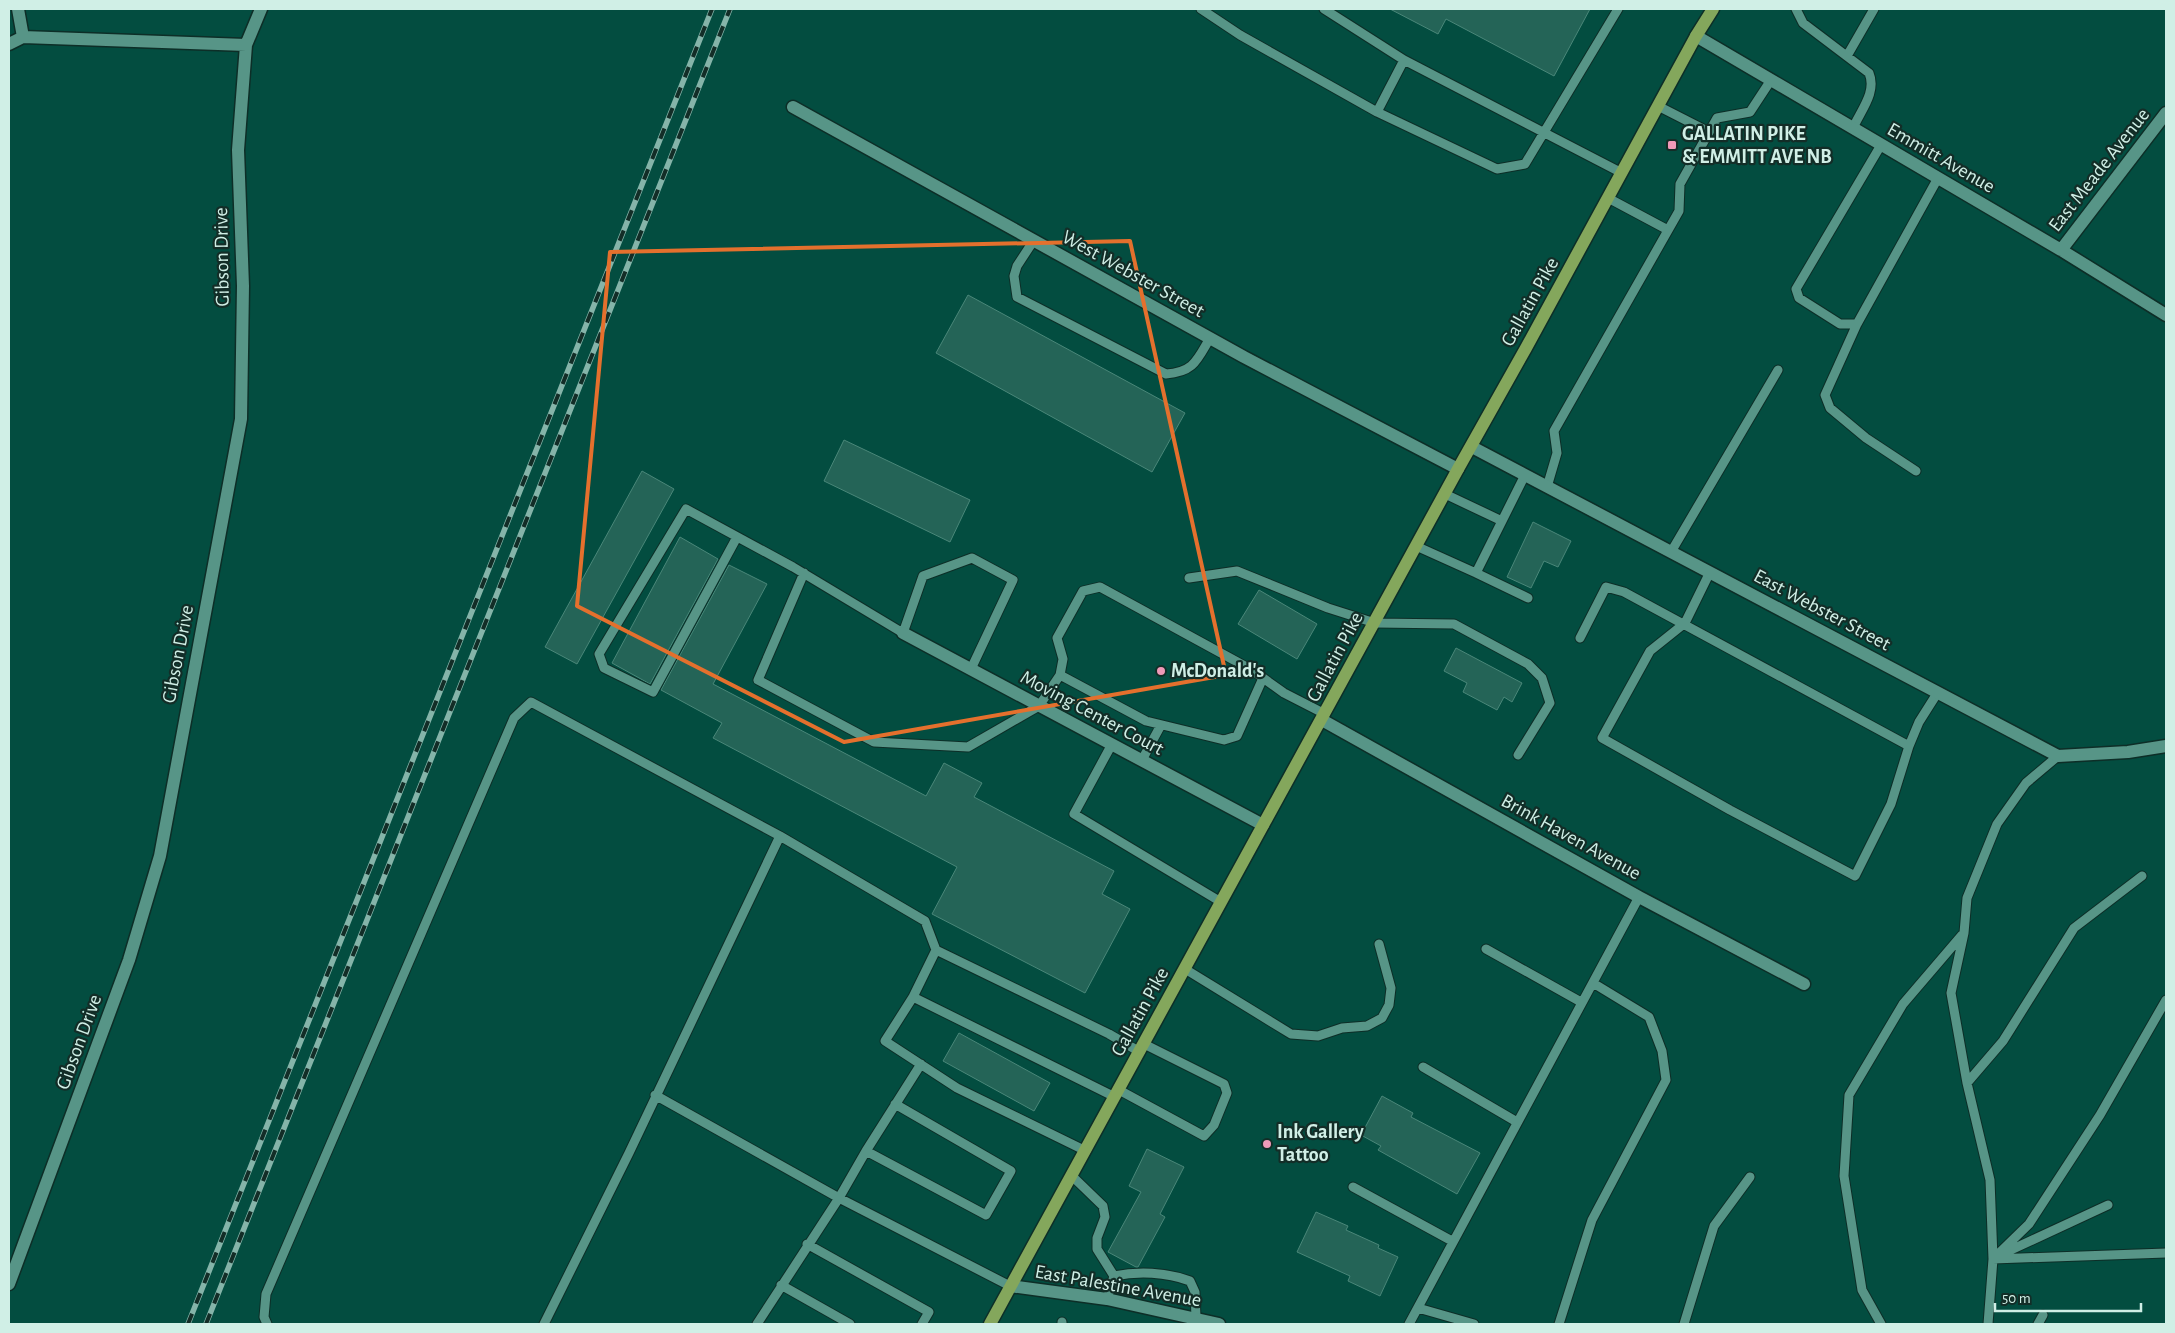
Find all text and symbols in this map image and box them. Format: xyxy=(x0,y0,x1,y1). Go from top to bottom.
street label: East Meade Avenue xyxy=(2045,105,2153,235)
street label: Emmitt Avenue xyxy=(1884,119,1998,197)
place label: GALLATIN PIKE & EMMITT AVE NB xyxy=(1682,124,1832,167)
marker: GALLATIN PIKE & EMMITT AVE NB xyxy=(1666,139,1678,151)
street label: Gibson Drive xyxy=(211,207,233,307)
street label: West Webster Street xyxy=(1058,227,1208,322)
street label: Gallatin Pike xyxy=(1497,254,1563,350)
street label: East Webster Street xyxy=(1750,566,1894,655)
street label: Gibson Drive xyxy=(159,603,197,705)
street label: Gallatin Pike xyxy=(1303,609,1367,705)
place label: McDonald's xyxy=(1171,661,1264,681)
marker: McDonald's xyxy=(1155,665,1167,677)
street label: Moving Center Court xyxy=(1017,667,1167,759)
street label: Brink Haven Avenue xyxy=(1498,790,1644,884)
street label: Gallatin Pike xyxy=(1107,964,1173,1060)
street label: Gibson Drive xyxy=(53,992,105,1092)
place label: Ink Gallery Tattoo xyxy=(1277,1122,1364,1165)
marker: Ink Gallery Tattoo xyxy=(1261,1138,1273,1150)
street label: East Palestine Avenue xyxy=(1033,1262,1203,1310)
scale bar xyxy=(1995,1280,2141,1312)
text: 50 m xyxy=(2002,1291,2031,1306)

